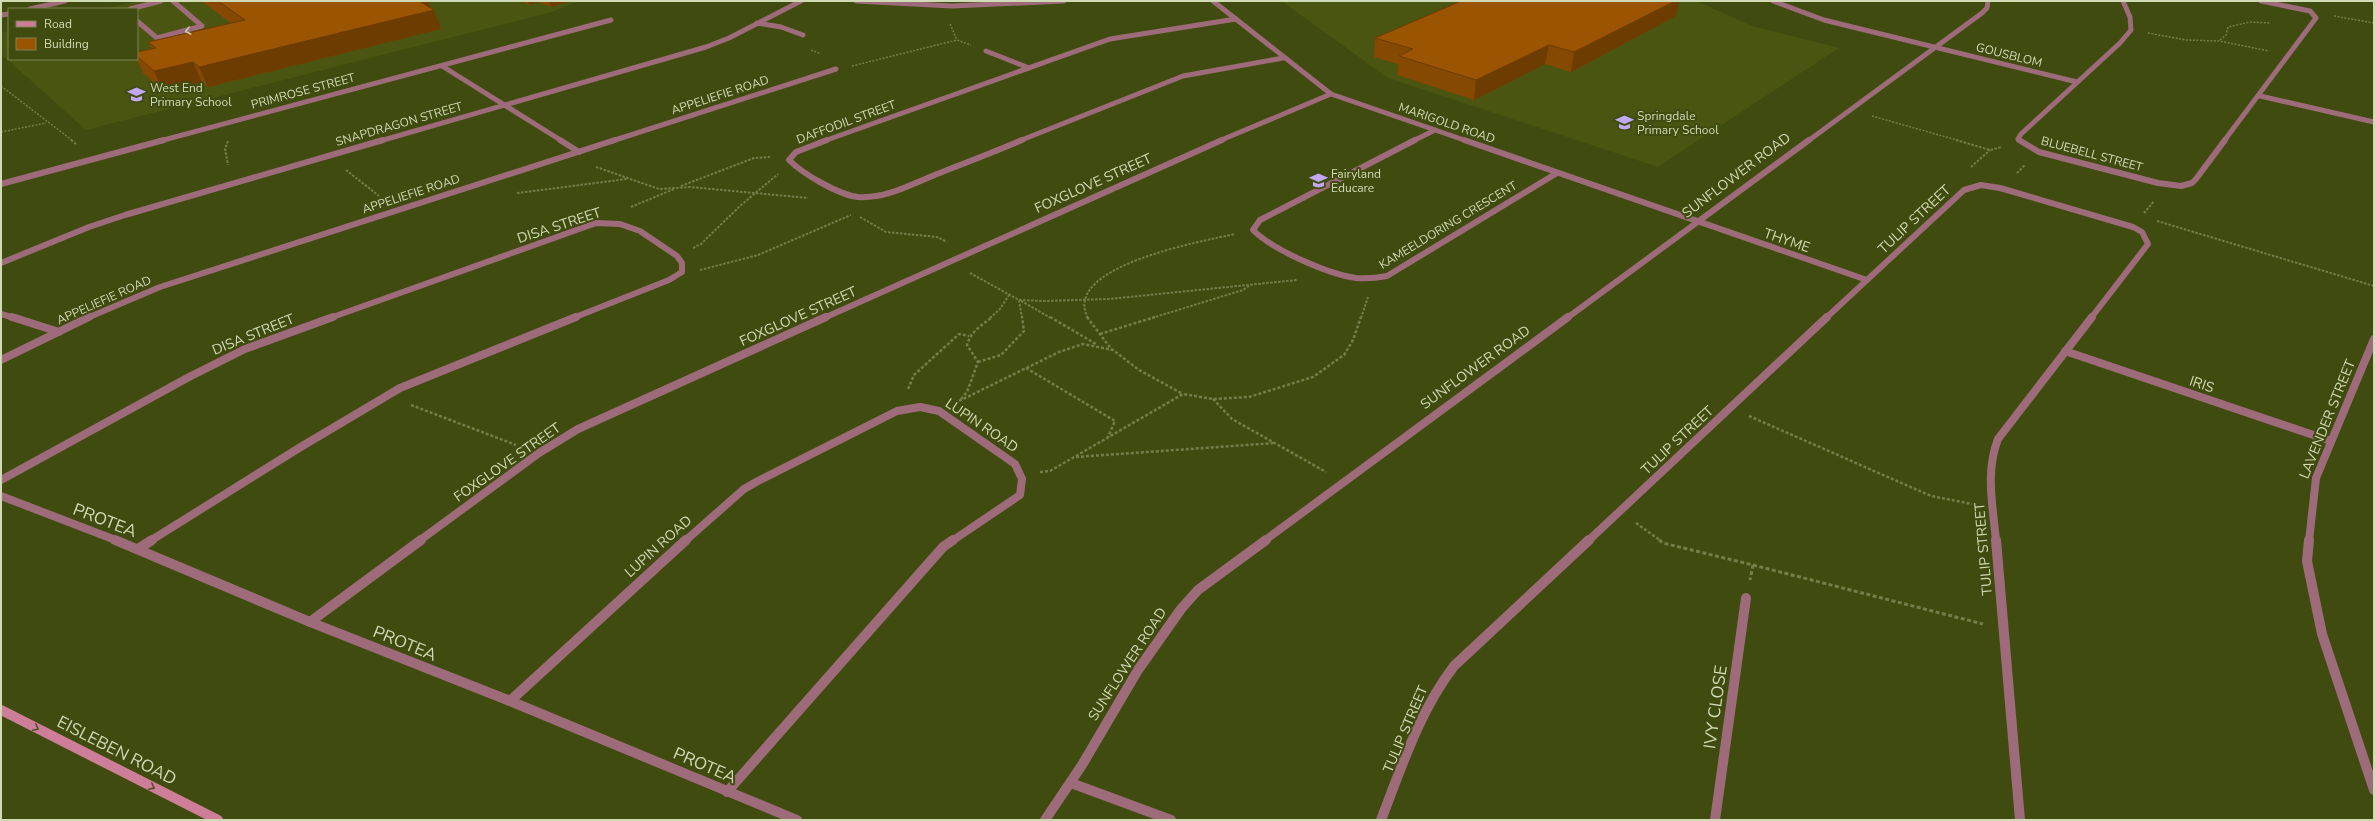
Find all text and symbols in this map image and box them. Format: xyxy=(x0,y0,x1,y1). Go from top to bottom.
legend xyxy=(8,8,138,60)
text: Road xyxy=(44,16,72,32)
one-way arrow xyxy=(185,26,192,35)
text: Building xyxy=(44,36,89,52)
street label: GOUSBLOM xyxy=(1974,39,2044,71)
street label: PRIMROSE STREET xyxy=(249,69,358,113)
street label: APPELIEFIE ROAD xyxy=(669,72,771,118)
place label: West End Primary School xyxy=(150,80,232,110)
school or university icon: West End Primary School xyxy=(127,85,147,105)
street label: DAFFODIL STREET xyxy=(794,96,899,147)
street label: SNAPDRAGON STREET xyxy=(334,98,465,150)
street label: MARIGOLD ROAD xyxy=(1397,99,1498,147)
place label: Springdale Primary School xyxy=(1637,108,1719,138)
school or university icon: Springdale Primary School xyxy=(1614,113,1634,133)
street label: SUNFLOWER ROAD xyxy=(1678,128,1795,223)
street label: BLUEBELL STREET xyxy=(2039,133,2145,175)
street label: FOXGLOVE STREET xyxy=(1032,149,1155,218)
place label: Fairyland Educare xyxy=(1331,166,1381,196)
street label: APPELIEFIE ROAD xyxy=(360,171,462,217)
school or university icon: Fairyland Educare xyxy=(1308,171,1328,191)
street label: KAMEELDORING CRESCENT xyxy=(1376,177,1521,273)
street label: TULIP STREET xyxy=(1874,180,1955,258)
street label: DISA STREET xyxy=(515,203,604,248)
street label: THYME xyxy=(1761,224,1813,257)
street label: APPELIEFIE ROAD xyxy=(54,272,154,328)
street label: FOXGLOVE STREET xyxy=(737,282,860,351)
street label: DISA STREET xyxy=(209,309,298,360)
street label: SUNFLOWER ROAD xyxy=(1417,321,1534,414)
street label: LAVENDER STREET xyxy=(2295,356,2360,482)
street label: IRIS xyxy=(2187,371,2217,398)
street label: LUPIN ROAD xyxy=(941,394,1022,457)
street label: TULIP STREET xyxy=(1637,401,1718,479)
street label: FOXGLOVE STREET xyxy=(450,418,565,506)
street label: PROTEA xyxy=(70,498,141,543)
street label: TULIP STREET xyxy=(1970,501,1997,596)
street label: LUPIN ROAD xyxy=(621,511,696,582)
street label: SUNFLOWER ROAD xyxy=(1084,604,1171,725)
street label: PROTEA xyxy=(370,620,441,667)
street label: IVY CLOSE xyxy=(1698,664,1733,750)
street label: TULIP STREET xyxy=(1379,682,1433,776)
street label: EISLEBEN ROAD xyxy=(53,710,181,791)
one-way arrow xyxy=(32,723,39,731)
street label: PROTEA xyxy=(670,742,741,789)
one-way arrow xyxy=(148,782,155,789)

